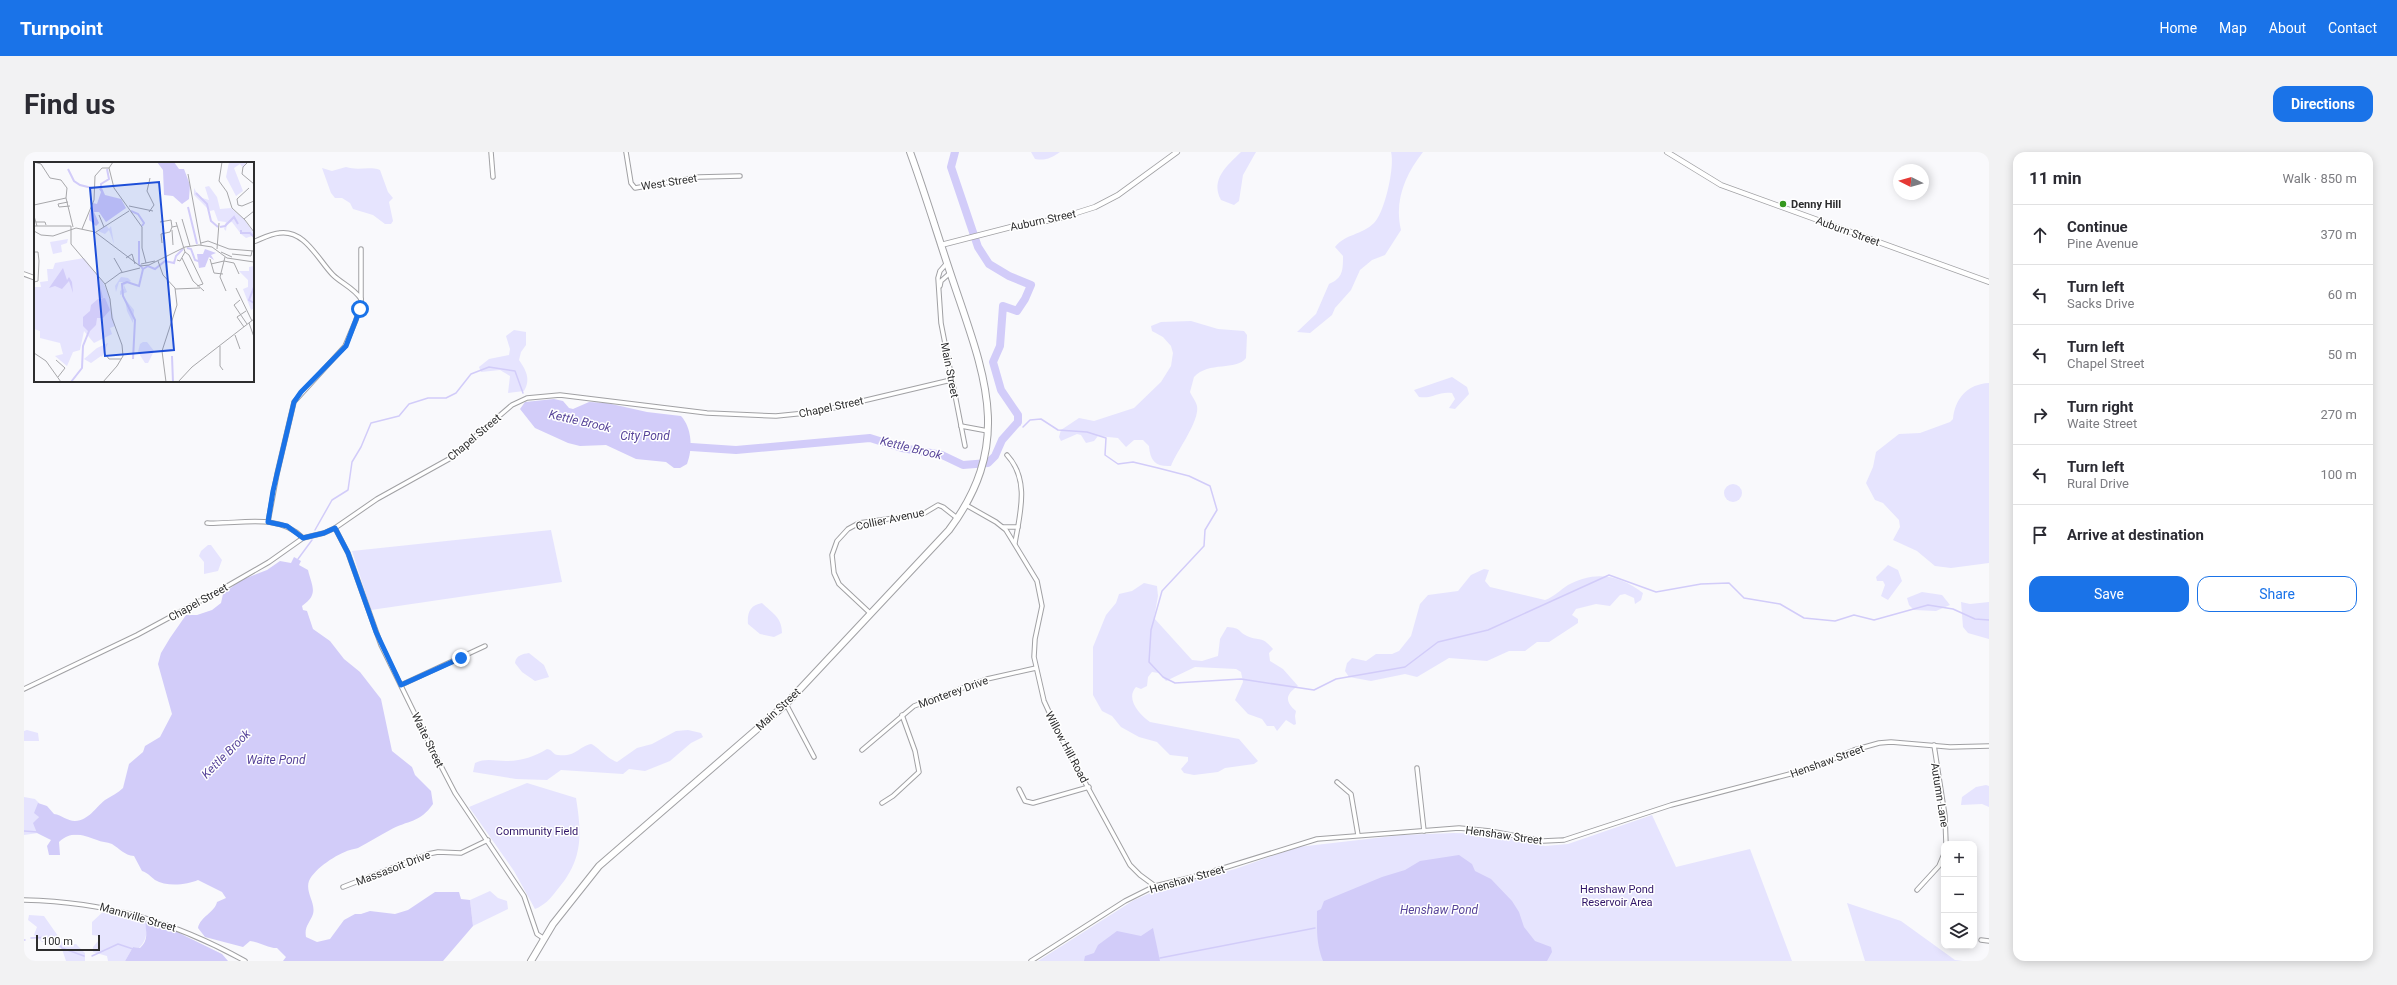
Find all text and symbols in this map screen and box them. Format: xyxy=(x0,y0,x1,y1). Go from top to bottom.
text: Turnpoint xyxy=(20,17,103,40)
text: Home xyxy=(2159,20,2197,36)
text: Map xyxy=(2219,20,2247,36)
text: About xyxy=(2269,20,2306,36)
text: Contact xyxy=(2328,20,2377,36)
button: Directions xyxy=(2273,86,2373,122)
text: Find us xyxy=(24,88,115,121)
inset map xyxy=(34,162,254,382)
north arrow xyxy=(1893,164,1929,200)
text: 11 min xyxy=(2029,168,2082,188)
text: Walk · 850 m xyxy=(2282,171,2357,186)
street label: West Street xyxy=(640,172,698,193)
place label: Denny Hill xyxy=(1791,198,1841,211)
marker: Denny Hill xyxy=(1778,199,1788,209)
street label: Auburn Street xyxy=(1009,207,1078,234)
street label: Auburn Street xyxy=(1814,214,1882,249)
text: Continue xyxy=(2067,218,2128,236)
icon: ahead xyxy=(2029,224,2051,246)
text: 370 m xyxy=(2320,227,2357,242)
text: Pine Avenue xyxy=(2067,236,2138,251)
text: Turn left xyxy=(2067,278,2124,296)
icon: left xyxy=(2029,284,2051,306)
text: 60 m xyxy=(2328,287,2357,302)
text: Sacks Drive xyxy=(2067,296,2134,311)
route start xyxy=(351,300,369,318)
text: Turn left xyxy=(2067,338,2124,356)
street label: Main Street xyxy=(938,341,961,399)
icon: left xyxy=(2029,344,2051,366)
text: 50 m xyxy=(2328,347,2357,362)
text: Chapel Street xyxy=(2067,356,2145,371)
street label: Chapel Street xyxy=(798,394,865,421)
text: Turn right xyxy=(2067,398,2133,416)
icon: right xyxy=(2029,404,2051,426)
water label: Kettle Brook xyxy=(548,407,613,435)
text: 270 m xyxy=(2320,407,2357,422)
street label: Chapel Street xyxy=(445,411,504,463)
text: Waite Street xyxy=(2067,416,2137,431)
water label: City Pond xyxy=(620,429,670,443)
water label: Kettle Brook xyxy=(879,434,944,463)
text: Turn left xyxy=(2067,458,2124,476)
icon: left xyxy=(2029,464,2051,486)
text: 100 m xyxy=(2320,467,2357,482)
text: Rural Drive xyxy=(2067,476,2129,491)
street label: Collier Avenue xyxy=(855,506,926,533)
icon: arrive xyxy=(2029,524,2051,546)
text: Arrive at destination xyxy=(2067,526,2204,544)
button: Save xyxy=(2029,576,2189,612)
button: Share xyxy=(2197,576,2357,612)
street label: Chapel Street xyxy=(166,581,230,624)
route end xyxy=(452,649,470,667)
street label: Monterey Drive xyxy=(916,674,990,711)
street label: Main Street xyxy=(753,685,804,733)
street label: Willow Hill Road xyxy=(1042,709,1091,785)
street label: Waite Street xyxy=(409,711,447,770)
water label: Kettle Brook xyxy=(199,726,254,781)
street label: Henshaw Street xyxy=(1789,742,1866,781)
water label: Waite Pond xyxy=(246,753,306,767)
street label: Autumn Lane xyxy=(1928,762,1951,828)
street label: Henshaw Street xyxy=(1465,824,1544,847)
park label: Community Field xyxy=(496,825,578,838)
map controls xyxy=(1941,841,1977,949)
button: + xyxy=(1941,841,1977,877)
street label: Massasoit Drive xyxy=(354,848,432,889)
street label: Henshaw Street xyxy=(1148,862,1227,896)
button: − xyxy=(1941,877,1977,913)
park label: Henshaw Pond Reservoir Area xyxy=(1580,883,1654,909)
street label: Mannville Street xyxy=(98,900,178,935)
water label: Henshaw Pond xyxy=(1400,903,1479,917)
button: layers xyxy=(1941,913,1977,949)
scale bar xyxy=(36,933,100,952)
text: 100 m xyxy=(42,935,73,948)

